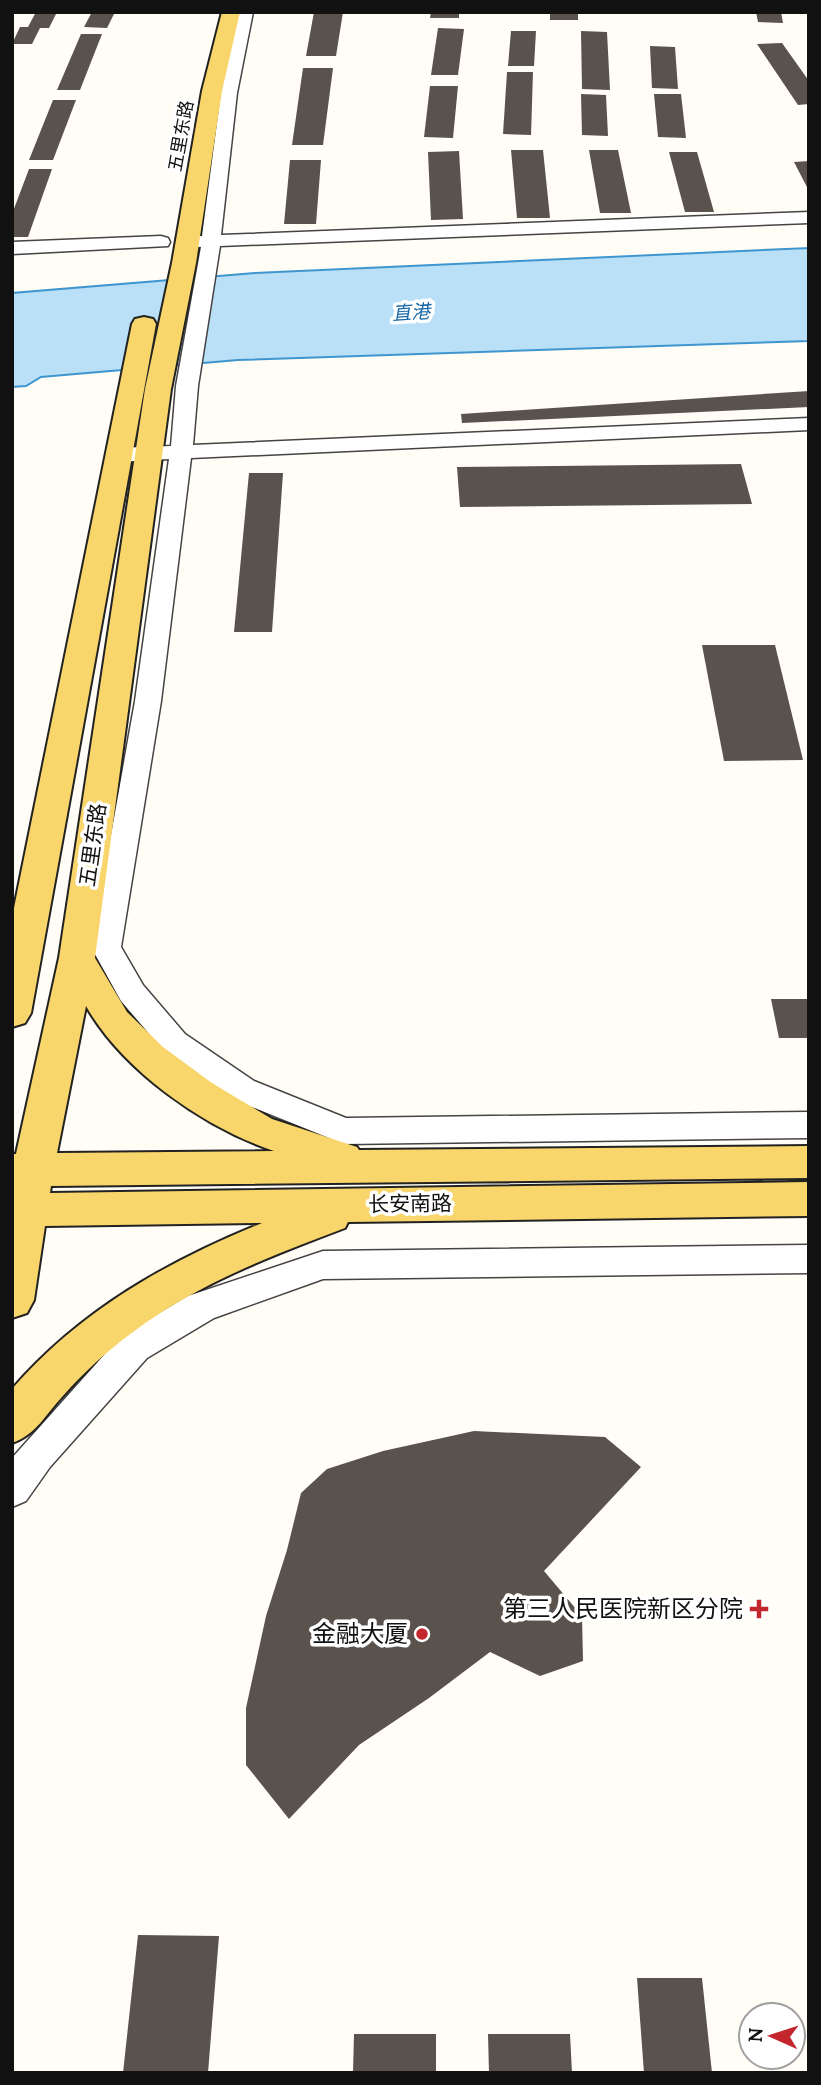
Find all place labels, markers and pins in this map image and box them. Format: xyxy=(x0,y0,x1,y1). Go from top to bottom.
place label: 第三人民医院新区分院 xyxy=(503,1593,743,1624)
marker: 第三人民医院新区分院 xyxy=(749,1599,769,1619)
place label: 金融大厦 xyxy=(312,1618,408,1649)
marker: 金融大厦 xyxy=(414,1626,430,1642)

